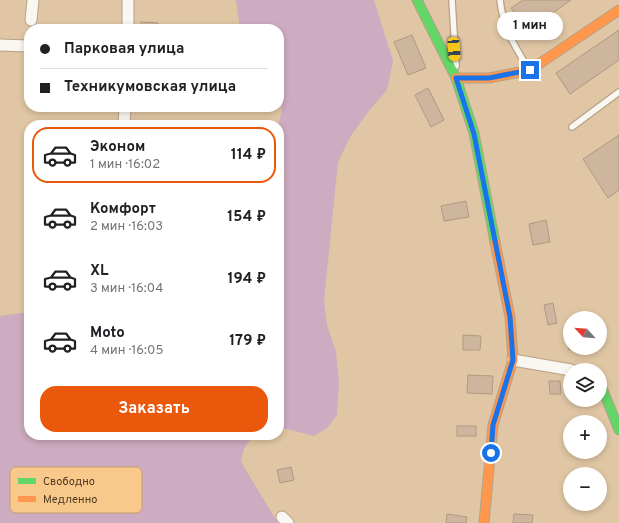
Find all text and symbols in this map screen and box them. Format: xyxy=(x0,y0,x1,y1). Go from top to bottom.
callout: 1 мин xyxy=(497,12,563,40)
text: 1 мин xyxy=(513,18,547,34)
car xyxy=(447,37,461,61)
text: Парковая улица xyxy=(64,40,184,59)
route end xyxy=(521,61,539,79)
text: Техникумовская улица xyxy=(64,78,236,97)
icon: car xyxy=(42,137,78,173)
text: Эконом xyxy=(90,138,145,157)
text: 114 ₽ xyxy=(231,146,266,165)
text: 1 мин · 16:02 xyxy=(90,157,160,173)
icon: car xyxy=(42,199,78,235)
text: Комфорт xyxy=(90,200,156,219)
text: 154 ₽ xyxy=(227,208,266,227)
text: 2 мин · 16:03 xyxy=(90,219,163,235)
icon: car xyxy=(42,261,78,297)
text: XL xyxy=(90,262,108,281)
text: 194 ₽ xyxy=(228,270,266,289)
text: 3 мин · 16:04 xyxy=(90,281,163,297)
north arrow xyxy=(563,311,607,355)
map controls xyxy=(563,311,607,511)
icon: car xyxy=(42,323,78,359)
text: Moto xyxy=(90,324,125,343)
text: 179 ₽ xyxy=(229,332,266,351)
text: 4 мин · 16:05 xyxy=(90,343,163,359)
button: layers xyxy=(563,363,607,407)
button: Заказать xyxy=(40,386,268,432)
button: + xyxy=(563,415,607,459)
route start xyxy=(482,444,500,462)
legend xyxy=(10,467,142,513)
button: − xyxy=(563,467,607,511)
text: Свободно xyxy=(43,475,95,489)
text: Медленно xyxy=(43,493,97,507)

